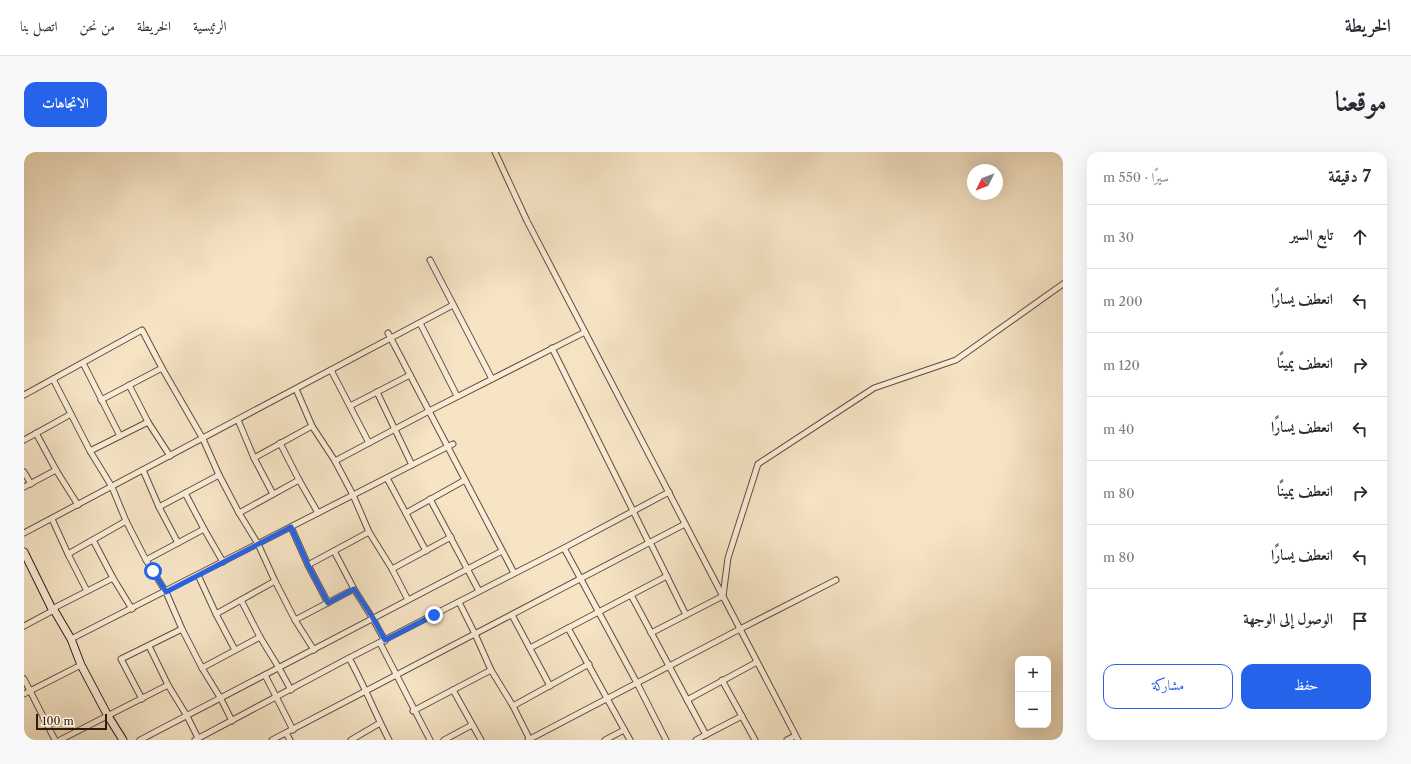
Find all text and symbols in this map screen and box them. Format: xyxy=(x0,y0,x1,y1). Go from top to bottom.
text: الخريطة xyxy=(1345,14,1391,37)
text: اتصل بنا xyxy=(20,17,58,35)
text: من نحن xyxy=(80,17,115,35)
text: الخريطة xyxy=(137,17,171,35)
text: الرئيسية xyxy=(193,17,227,35)
button: الاتجاهات xyxy=(24,82,107,127)
text: موقعنا xyxy=(1335,84,1387,118)
north arrow xyxy=(967,164,1003,200)
text: 7 دقيقة xyxy=(1328,166,1371,186)
text: سيرًا · 550 m xyxy=(1103,169,1169,185)
text: تابع السير xyxy=(1290,225,1333,244)
icon: ahead xyxy=(1349,226,1371,248)
text: 30 m xyxy=(1103,229,1134,245)
text: انعطف يسارًا xyxy=(1271,289,1333,308)
icon: left xyxy=(1349,290,1371,312)
text: 200 m xyxy=(1103,293,1143,309)
text: انعطف يمينًا xyxy=(1277,353,1333,372)
icon: right xyxy=(1349,354,1371,376)
text: 120 m xyxy=(1103,357,1140,373)
text: انعطف يسارًا xyxy=(1271,417,1333,436)
icon: left xyxy=(1349,418,1371,440)
text: 40 m xyxy=(1103,421,1134,437)
text: انعطف يمينًا xyxy=(1277,481,1333,500)
icon: right xyxy=(1349,482,1371,504)
text: 80 m xyxy=(1103,485,1135,501)
text: انعطف يسارًا xyxy=(1271,545,1333,564)
icon: left xyxy=(1349,546,1371,568)
text: 80 m xyxy=(1103,549,1135,565)
route start xyxy=(144,562,162,580)
route end xyxy=(425,606,443,624)
text: الوصول إلى الوجهة xyxy=(1243,609,1333,628)
icon: arrive xyxy=(1349,610,1371,632)
map controls xyxy=(1015,656,1051,728)
button: + xyxy=(1015,656,1051,692)
button: مشاركة xyxy=(1103,664,1233,709)
button: حفظ xyxy=(1241,664,1371,709)
button: − xyxy=(1015,692,1051,728)
scale bar xyxy=(36,712,107,731)
text: 100 m xyxy=(42,714,74,728)

